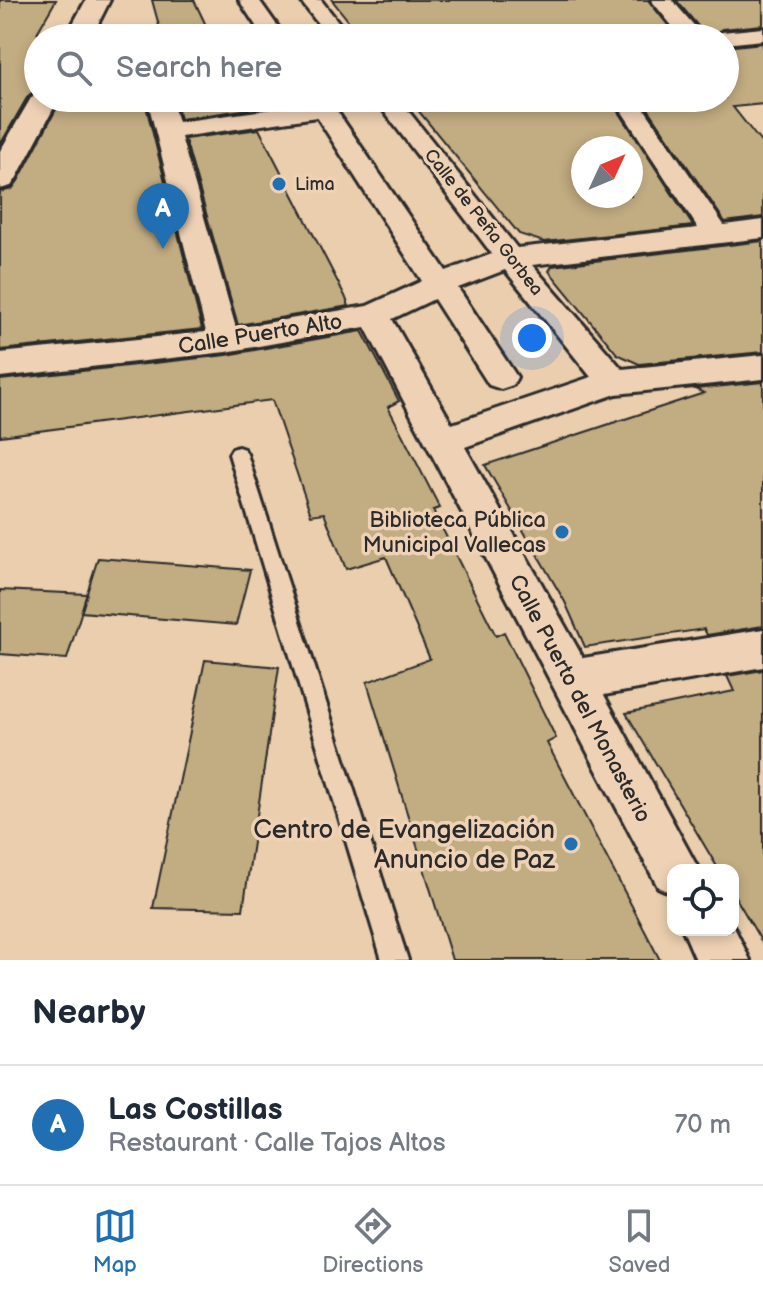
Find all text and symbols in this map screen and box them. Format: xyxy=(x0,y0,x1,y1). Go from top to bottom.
search box xyxy=(24,24,739,112)
icon: search xyxy=(52,46,96,90)
text: Search here xyxy=(116,50,282,86)
north arrow xyxy=(571,136,643,208)
street label: Calle de Peña Gorbea xyxy=(420,145,547,300)
place label: Lima xyxy=(295,174,335,195)
marker: Lima xyxy=(270,175,288,193)
pin: A xyxy=(137,183,189,249)
street label: Calle Puerto Alto xyxy=(176,308,344,361)
your location xyxy=(512,318,552,358)
place label: Biblioteca Pública Municipal Vallecas xyxy=(363,507,546,559)
marker: Biblioteca Pública Municipal Vallecas xyxy=(553,523,571,541)
street label: Calle Puerto del Monasterio xyxy=(503,570,657,827)
place label: Centro de Evangelización Anuncio de Paz xyxy=(253,815,556,876)
marker: Centro de Evangelización Anuncio de Paz xyxy=(562,835,580,853)
map controls xyxy=(667,864,739,936)
button: locate xyxy=(667,864,739,936)
text: Nearby xyxy=(32,992,146,1033)
text: Las Costillas xyxy=(108,1092,282,1128)
text: A xyxy=(50,1110,66,1141)
text: 70 m xyxy=(674,1110,731,1141)
text: Restaurant · Calle Tajos Altos xyxy=(108,1128,446,1159)
tab: Map xyxy=(93,1204,137,1279)
tab: Directions xyxy=(322,1204,423,1279)
tab: Saved xyxy=(609,1204,670,1279)

